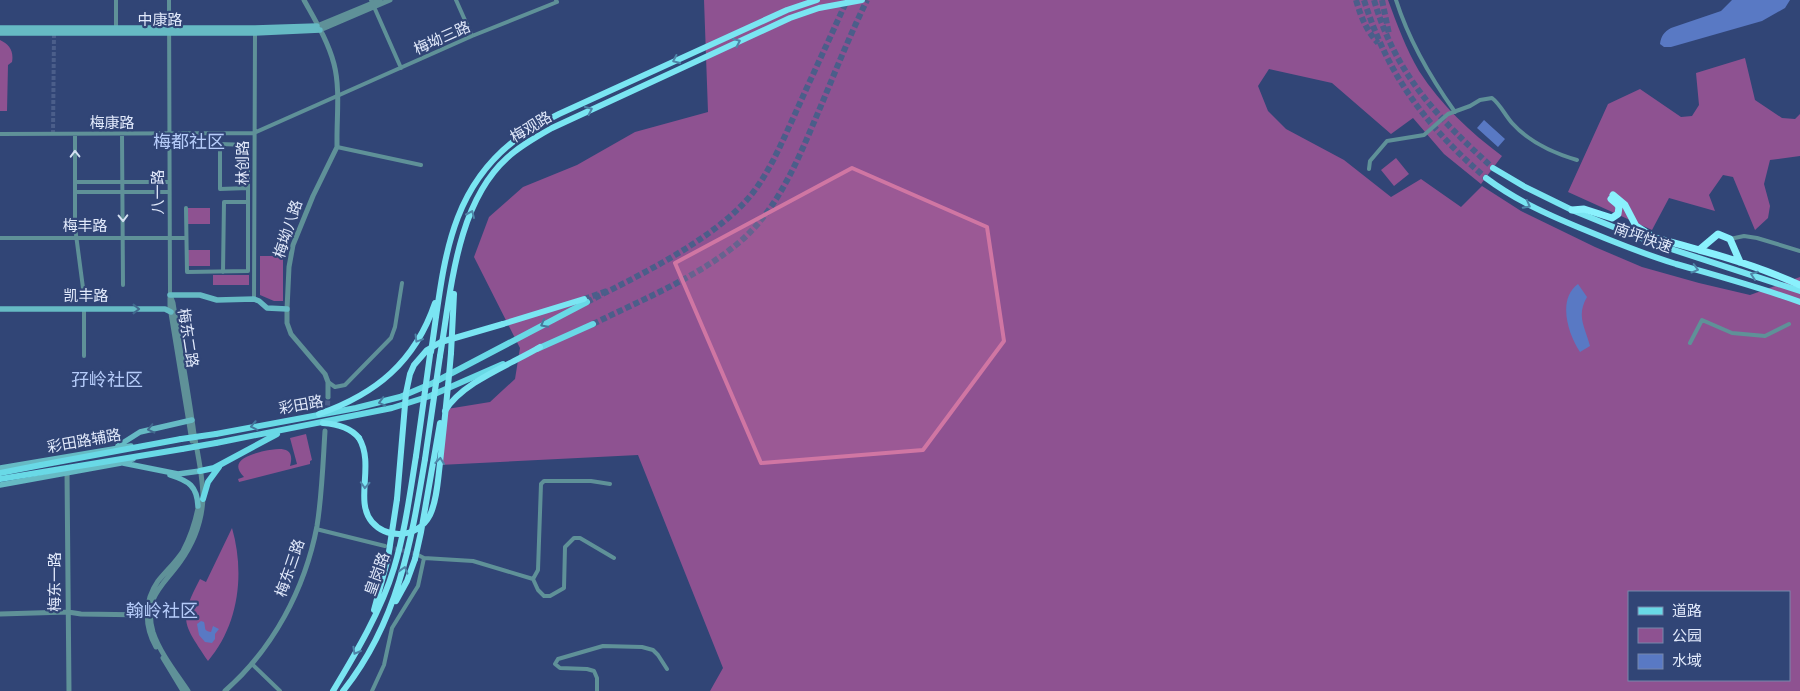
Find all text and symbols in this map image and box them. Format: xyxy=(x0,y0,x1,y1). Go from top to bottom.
street label: 中康路 xyxy=(137,11,183,29)
street label: 梅坳三路 xyxy=(411,18,473,58)
one-way arrow xyxy=(732,38,741,48)
one-way arrow xyxy=(672,54,681,65)
one-way arrow xyxy=(584,106,593,117)
street label: 梅观路 xyxy=(507,108,555,146)
street label: 梅康路 xyxy=(89,114,135,132)
district label: 梅都社区 xyxy=(153,131,225,152)
street label: 林创路 xyxy=(234,140,252,186)
one-way arrow xyxy=(70,150,80,158)
street label: 八一路 xyxy=(149,169,167,215)
street label: 梅坳八路 xyxy=(270,198,306,260)
one-way arrow xyxy=(1521,198,1530,208)
one-way arrow xyxy=(464,210,475,219)
one-way arrow xyxy=(118,215,128,223)
street label: 梅丰路 xyxy=(62,217,108,235)
street label: 南坪快速 xyxy=(1612,219,1674,257)
one-way arrow xyxy=(1690,263,1698,273)
one-way arrow xyxy=(1750,271,1758,281)
street label: 凯丰路 xyxy=(63,287,109,305)
one-way arrow xyxy=(132,304,140,314)
street label: 梅东二路 xyxy=(174,307,202,369)
one-way arrow xyxy=(540,318,549,328)
one-way arrow xyxy=(415,333,425,342)
district label: 孖岭社区 xyxy=(71,369,143,390)
street label: 彩田路 xyxy=(277,392,325,418)
one-way arrow xyxy=(377,396,386,407)
one-way arrow xyxy=(250,421,258,431)
one-way arrow xyxy=(147,423,156,434)
street label: 彩田路辅路 xyxy=(45,426,123,456)
one-way arrow xyxy=(434,457,445,465)
one-way arrow xyxy=(360,481,371,489)
street label: 梅东三路 xyxy=(272,537,308,599)
street label: 皇岗路 xyxy=(361,550,393,598)
street label: 梅东一路 xyxy=(46,552,64,612)
one-way arrow xyxy=(398,566,408,574)
legend xyxy=(1628,591,1790,681)
district label: 翰岭社区 xyxy=(126,600,198,621)
text: 道路 xyxy=(1672,602,1702,620)
text: 公园 xyxy=(1672,627,1702,645)
one-way arrow xyxy=(352,646,362,655)
text: 水域 xyxy=(1672,652,1702,670)

